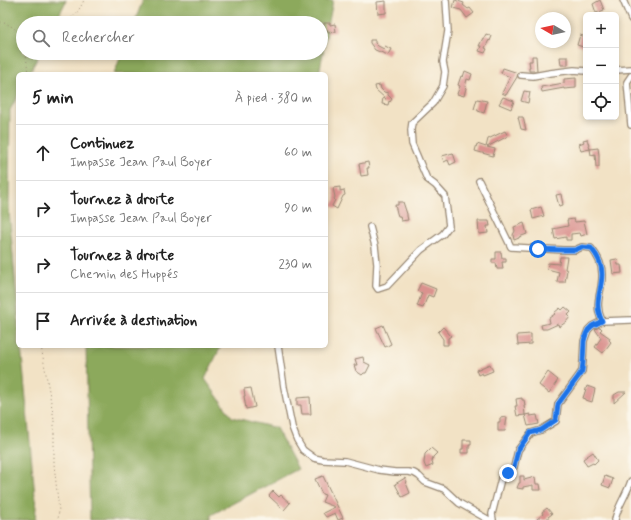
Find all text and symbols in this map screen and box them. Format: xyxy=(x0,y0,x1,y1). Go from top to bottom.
north arrow xyxy=(535,12,571,48)
map controls xyxy=(583,12,619,120)
button: + xyxy=(583,12,619,48)
search box xyxy=(16,16,328,60)
icon: search xyxy=(30,27,52,49)
text: Rechercher xyxy=(62,28,135,48)
button: − xyxy=(583,48,619,84)
button: locate xyxy=(583,84,619,120)
text: 5 min xyxy=(32,87,74,109)
text: À pied · 380 m xyxy=(235,90,312,107)
text: Continuez xyxy=(70,134,134,154)
icon: ahead xyxy=(32,142,54,164)
text: 60 m xyxy=(284,144,312,161)
text: Impasse Jean Paul Boyer xyxy=(70,154,212,171)
text: Tournez à droite xyxy=(70,190,174,210)
icon: right xyxy=(32,198,54,220)
text: 90 m xyxy=(284,200,312,217)
text: Impasse Jean Paul Boyer xyxy=(70,210,212,227)
route start xyxy=(529,240,547,258)
text: Tournez à droite xyxy=(70,246,174,266)
icon: right xyxy=(32,254,54,276)
text: 230 m xyxy=(278,256,312,273)
text: Chemin des Huppés xyxy=(70,266,178,283)
icon: arrive xyxy=(32,310,54,332)
text: Arrivée à destination xyxy=(70,311,197,331)
route end xyxy=(499,464,517,482)

